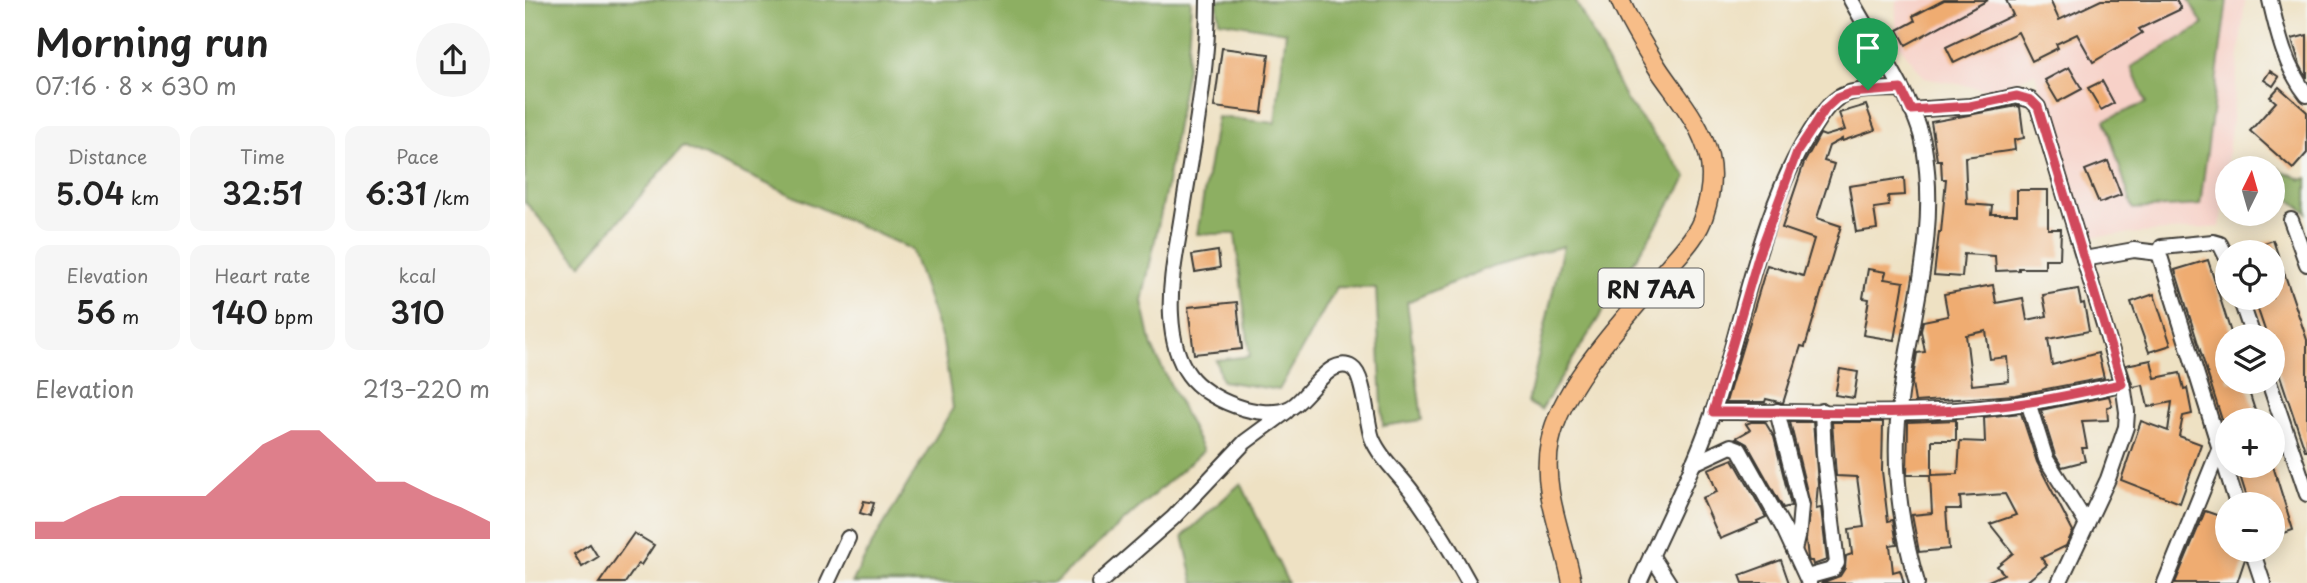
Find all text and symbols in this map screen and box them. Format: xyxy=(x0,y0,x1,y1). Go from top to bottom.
text: Morning run xyxy=(35,13,269,70)
pin xyxy=(1838,18,1898,90)
button: share xyxy=(416,23,490,97)
icon: arrive xyxy=(1849,29,1887,67)
text: 07:16 · 8 × 630 m xyxy=(35,68,237,103)
text: Distance xyxy=(68,142,147,170)
text: Time xyxy=(240,142,285,170)
text: Pace xyxy=(396,142,439,170)
north arrow xyxy=(2215,156,2285,226)
map controls xyxy=(2215,156,2285,562)
text: 5.04 xyxy=(56,170,125,215)
text: 32:51 xyxy=(222,170,303,215)
text: 6:31 xyxy=(365,170,427,215)
text: km xyxy=(125,183,159,211)
text: /km xyxy=(427,183,470,211)
button: locate xyxy=(2215,240,2285,310)
text: Elevation xyxy=(67,261,148,289)
text: Heart rate xyxy=(215,261,310,289)
text: kcal xyxy=(399,261,436,289)
road number: RN 7AA xyxy=(1599,268,1703,308)
text: 56 xyxy=(76,289,116,334)
text: 140 xyxy=(211,289,268,334)
text: 310 xyxy=(390,289,445,334)
text: m xyxy=(116,302,139,330)
text: bpm xyxy=(268,302,314,330)
button: layers xyxy=(2215,324,2285,394)
text: Elevation xyxy=(35,371,134,406)
text: 213–220 m xyxy=(363,371,490,406)
button: + xyxy=(2215,408,2285,478)
button: − xyxy=(2215,492,2285,562)

